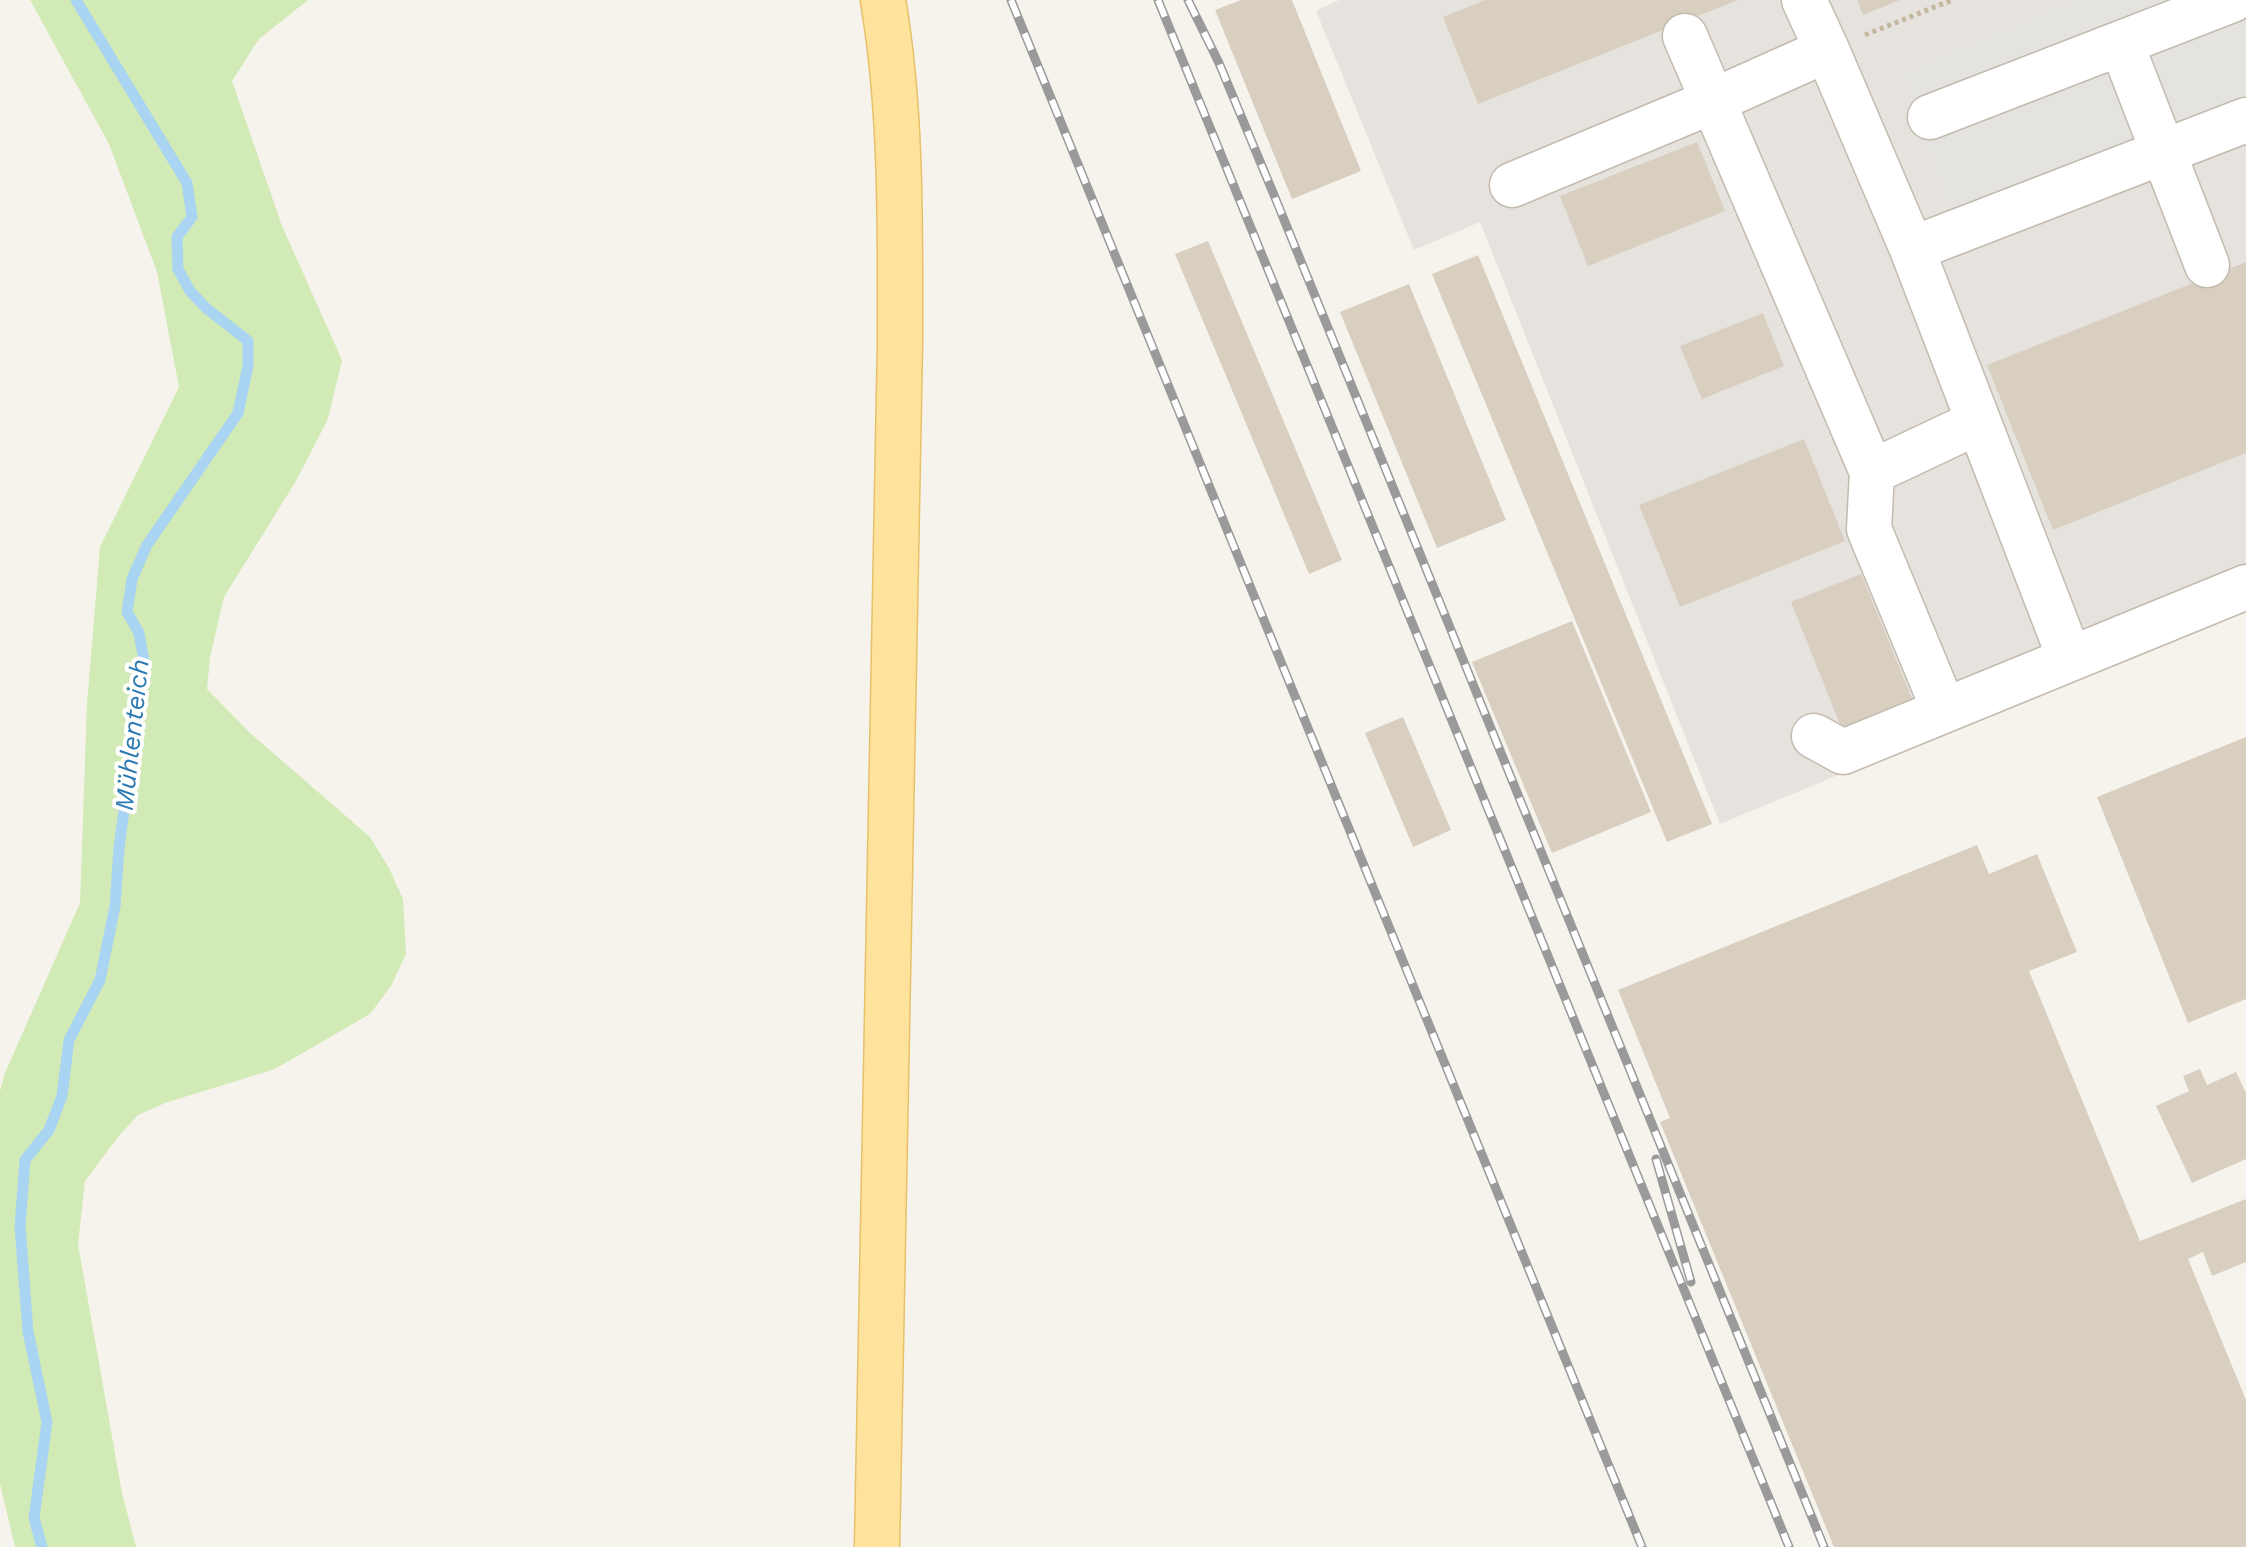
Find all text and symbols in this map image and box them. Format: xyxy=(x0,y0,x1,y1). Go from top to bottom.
water label: Mühlenteich xyxy=(110,658,156,812)

